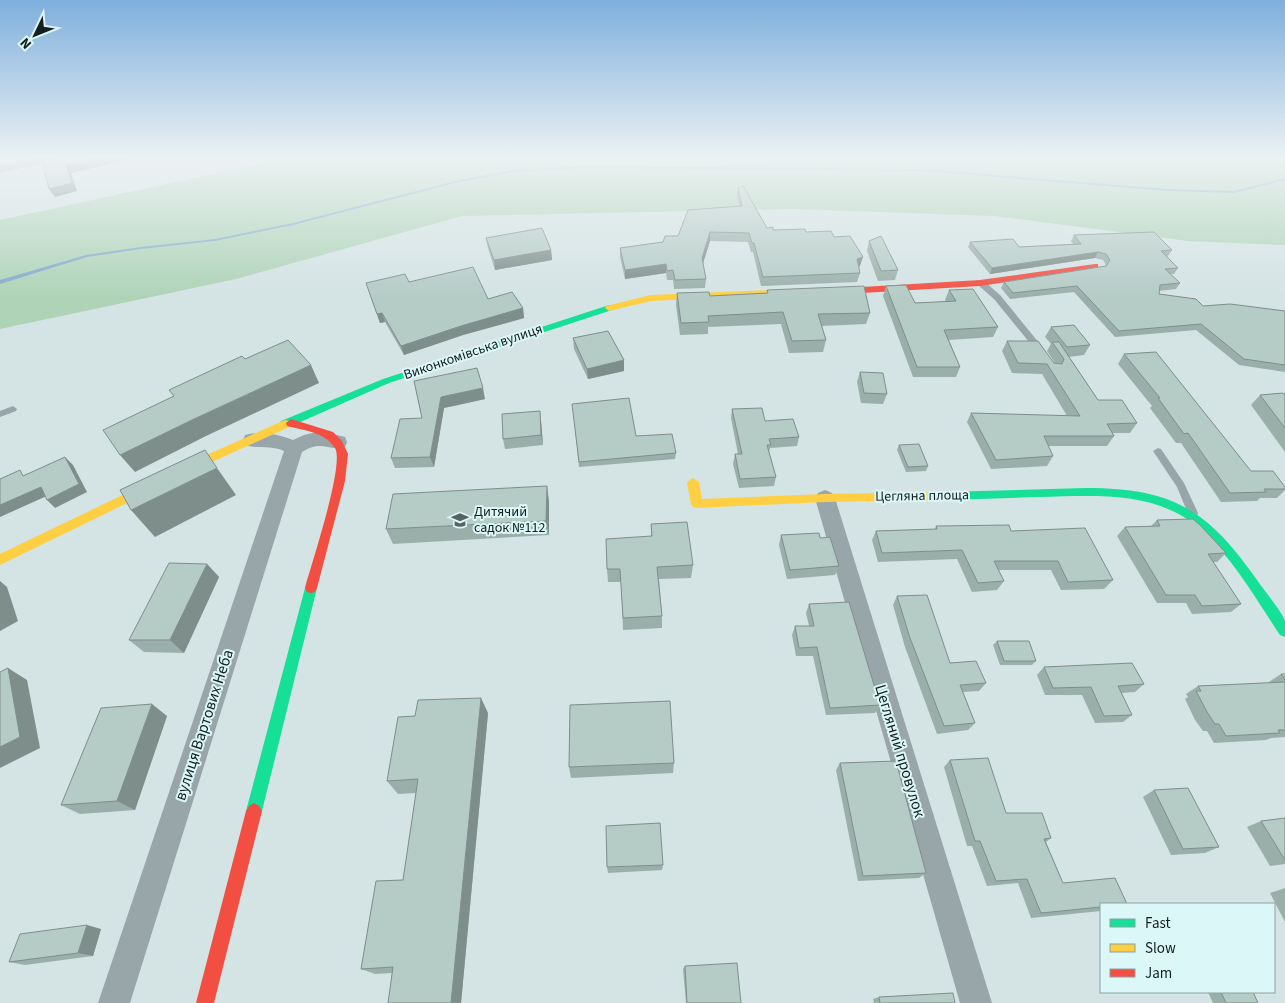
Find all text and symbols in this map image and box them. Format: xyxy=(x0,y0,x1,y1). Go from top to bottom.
north arrow xyxy=(10,10,60,60)
text: N xyxy=(16,33,37,53)
street label: Виконкомівська вулиця xyxy=(401,319,545,385)
street label: Цегляна площа xyxy=(875,485,969,507)
place label: Дитячий садок №112 xyxy=(474,502,545,538)
school or university icon: Дитячий садок №112 xyxy=(450,510,470,530)
street label: вулиця Вартових Неба xyxy=(169,647,239,803)
street label: Цегляний провулок xyxy=(869,682,931,820)
legend xyxy=(1100,903,1275,993)
text: Fast xyxy=(1145,913,1171,934)
text: Slow xyxy=(1145,938,1176,959)
text: Jam xyxy=(1145,963,1172,984)

